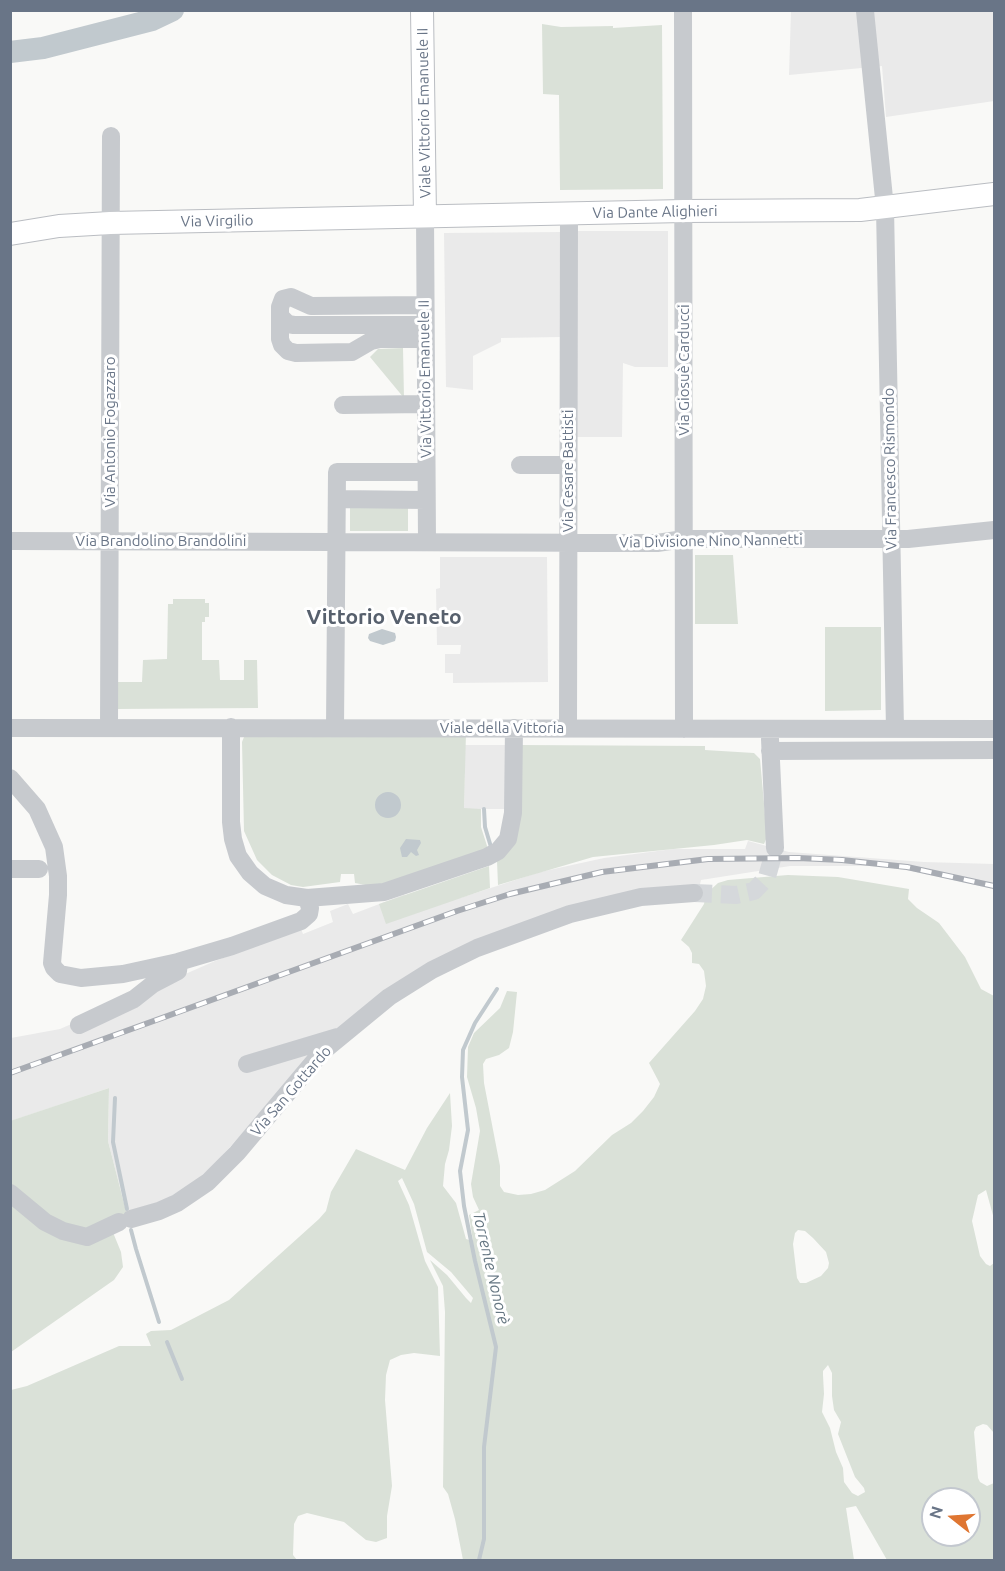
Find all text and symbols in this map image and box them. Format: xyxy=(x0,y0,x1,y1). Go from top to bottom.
street label: Viale Vittorio Emanuele II xyxy=(414,28,434,198)
street label: Via Dante Alighieri xyxy=(592,202,718,222)
street label: Via Virgilio xyxy=(180,211,254,231)
street label: Via Vittorio Emanuele II xyxy=(415,300,435,458)
street label: Via Giosuè Carducci xyxy=(675,304,693,436)
street label: Via Antonio Fogazzaro xyxy=(101,356,119,508)
street label: Via Francesco Rismondo xyxy=(880,388,900,550)
street label: Via Cesare Battisti xyxy=(559,410,577,532)
street label: Via Divisione Nino Nannetti xyxy=(619,530,803,552)
street label: Via Brandolino Brandolini xyxy=(76,532,246,550)
district label: Vittorio Veneto xyxy=(306,604,462,630)
street label: Viale della Vittoria xyxy=(440,719,564,737)
street label: Via San Gottardo xyxy=(247,1042,335,1140)
water label: Torrente Nonorè xyxy=(469,1210,513,1326)
north arrow xyxy=(921,1487,981,1547)
text: N xyxy=(925,1504,946,1521)

